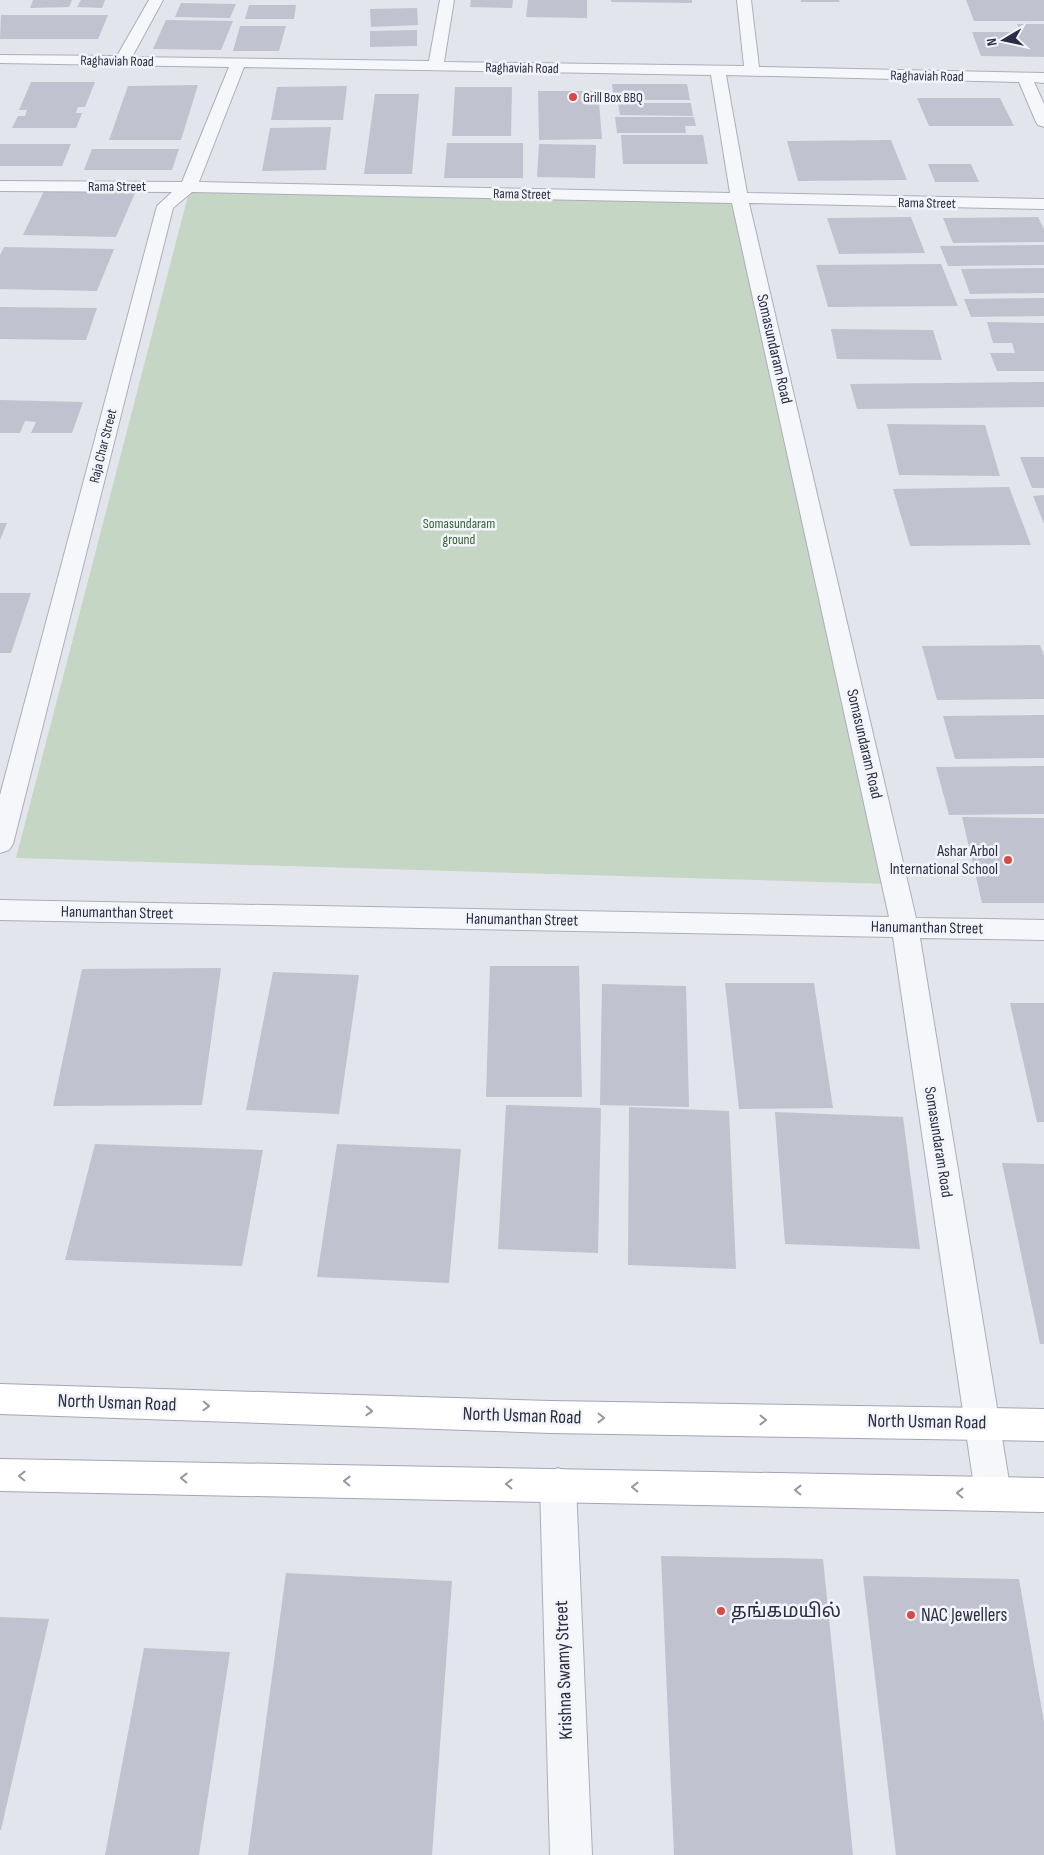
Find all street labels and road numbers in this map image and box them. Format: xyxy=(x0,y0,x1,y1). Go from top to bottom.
street label: Raghaviah Road xyxy=(80,52,154,70)
street label: Raghaviah Road xyxy=(485,59,559,77)
street label: Raghaviah Road xyxy=(890,67,964,85)
street label: Rama Street xyxy=(88,178,146,195)
street label: Rama Street xyxy=(493,185,551,203)
street label: Rama Street xyxy=(898,194,956,212)
street label: Somasundaram Road xyxy=(752,292,796,406)
street label: Raja Char Street xyxy=(86,407,120,485)
street label: Somasundaram Road xyxy=(842,687,886,801)
street label: Hanumanthan Street xyxy=(61,903,173,923)
street label: Hanumanthan Street xyxy=(466,910,578,930)
street label: Hanumanthan Street xyxy=(871,918,983,938)
street label: Somasundaram Road xyxy=(920,1085,956,1199)
street label: North Usman Road xyxy=(57,1389,177,1417)
street label: North Usman Road xyxy=(462,1402,582,1430)
street label: North Usman Road xyxy=(867,1409,987,1435)
street label: Krishna Swamy Street xyxy=(550,1600,578,1740)

